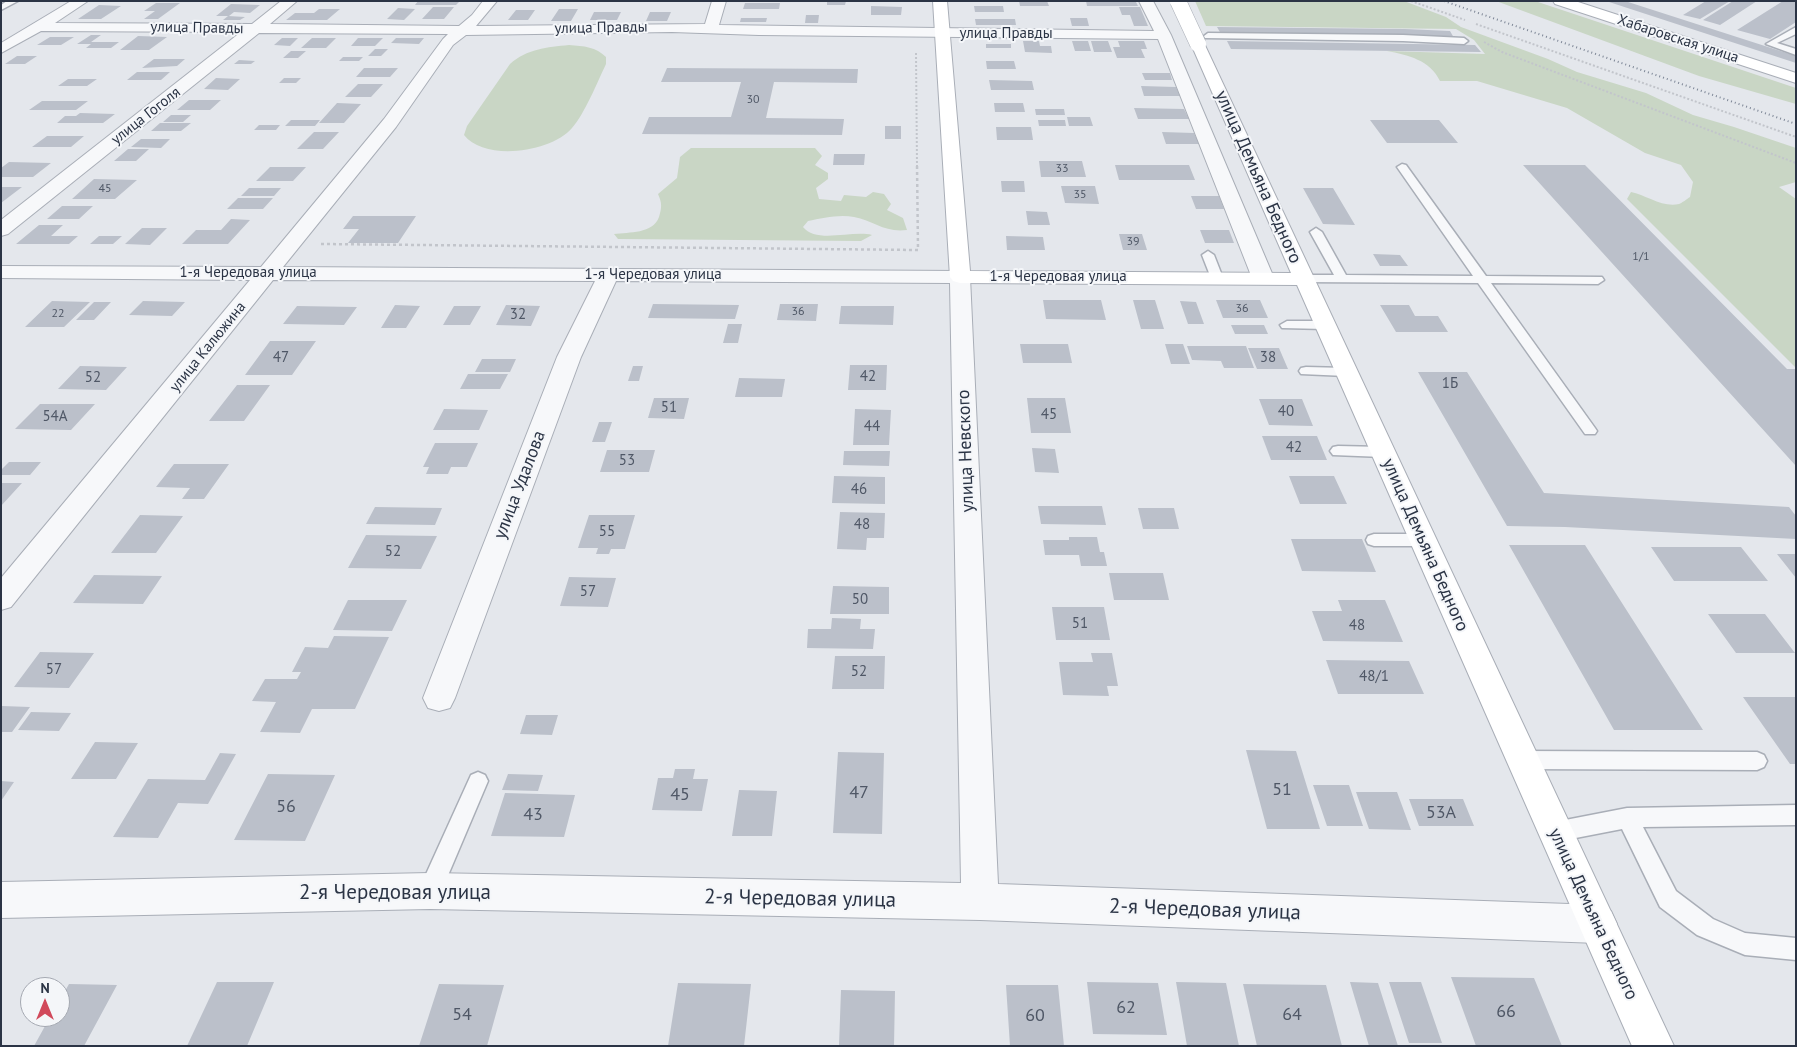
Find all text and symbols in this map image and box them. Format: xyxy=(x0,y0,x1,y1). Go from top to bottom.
street label: Хабаровская улица xyxy=(1615,11,1741,67)
street label: улица Правды xyxy=(150,18,244,38)
street label: улица Правды xyxy=(554,18,648,38)
street label: улица Правды xyxy=(959,25,1053,43)
street label: улица Гоголя xyxy=(108,83,184,149)
street label: улица Демьяна Бедного xyxy=(1210,87,1306,267)
house number: 30 xyxy=(746,93,760,107)
house number: 33 xyxy=(1055,162,1069,176)
house number: 45 xyxy=(98,182,112,196)
house number: 35 xyxy=(1073,188,1087,202)
house number: 39 xyxy=(1126,235,1140,249)
house number: 1/1 xyxy=(1632,250,1650,264)
street label: 1-я Чередовая улица xyxy=(179,264,317,282)
street label: 1-я Чередовая улица xyxy=(584,266,722,284)
street label: 1-я Чередовая улица xyxy=(989,268,1127,286)
street label: улица Калюжина xyxy=(166,298,250,396)
house number: 36 xyxy=(1235,302,1249,316)
house number: 36 xyxy=(791,305,805,319)
house number: 32 xyxy=(510,306,526,324)
house number: 22 xyxy=(51,307,65,321)
house number: 47 xyxy=(273,349,289,367)
house number: 38 xyxy=(1260,349,1276,367)
house number: 42 xyxy=(860,368,876,386)
house number: 52 xyxy=(85,369,101,387)
house number: 1Б xyxy=(1442,375,1458,393)
street label: улица Невского xyxy=(953,389,979,513)
house number: 51 xyxy=(661,399,677,417)
house number: 40 xyxy=(1278,403,1294,421)
house number: 45 xyxy=(1041,406,1057,424)
house number: 54А xyxy=(42,408,68,426)
house number: 44 xyxy=(864,418,880,436)
street label: улица Удалова xyxy=(489,428,551,542)
house number: 42 xyxy=(1286,439,1302,457)
house number: 53 xyxy=(619,452,635,470)
street label: улица Демьяна Бедного xyxy=(1377,455,1473,635)
house number: 46 xyxy=(851,481,867,499)
house number: 48 xyxy=(854,516,870,534)
house number: 55 xyxy=(599,523,615,541)
house number: 52 xyxy=(385,543,401,561)
house number: 57 xyxy=(580,583,596,601)
house number: 50 xyxy=(852,591,868,609)
house number: 51 xyxy=(1072,615,1088,633)
house number: 48 xyxy=(1349,617,1365,635)
house number: 57 xyxy=(46,661,62,679)
house number: 52 xyxy=(851,663,867,681)
house number: 48/1 xyxy=(1359,668,1389,686)
house number: 51 xyxy=(1272,779,1292,801)
house number: 47 xyxy=(849,782,869,804)
house number: 45 xyxy=(670,784,690,806)
house number: 56 xyxy=(276,796,296,818)
house number: 53А xyxy=(1426,802,1456,824)
house number: 43 xyxy=(523,804,543,826)
street label: улица Демьяна Бедного xyxy=(1544,825,1642,1003)
street label: 2-я Чередовая улица xyxy=(299,880,491,906)
street label: 2-я Чередовая улица xyxy=(704,885,896,913)
street label: 2-я Чередовая улица xyxy=(1109,894,1301,926)
north arrow xyxy=(20,977,70,1027)
text: N xyxy=(40,979,50,997)
house number: 62 xyxy=(1116,997,1136,1019)
house number: 66 xyxy=(1496,1001,1516,1023)
house number: 54 xyxy=(452,1004,472,1026)
house number: 64 xyxy=(1282,1004,1302,1026)
house number: 60 xyxy=(1025,1005,1045,1027)

